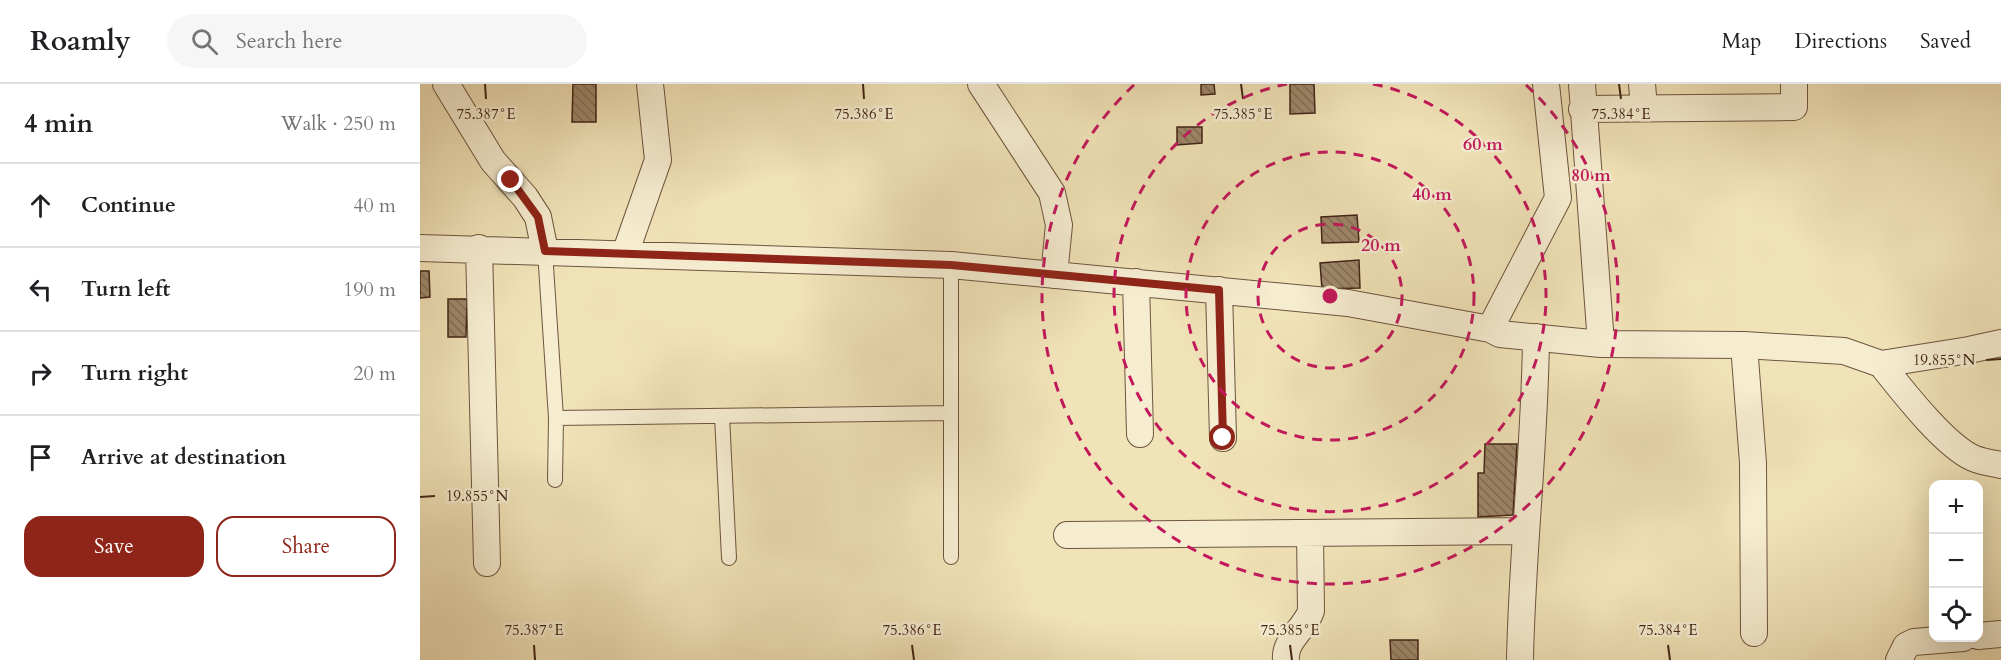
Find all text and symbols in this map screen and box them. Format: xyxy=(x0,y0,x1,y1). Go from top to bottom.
search box xyxy=(167,14,587,68)
text: Roamly xyxy=(30,22,131,60)
icon: search xyxy=(188,25,221,58)
text: Search here xyxy=(236,26,342,56)
text: Map xyxy=(1721,27,1761,56)
text: Directions xyxy=(1794,27,1887,56)
text: Saved xyxy=(1920,27,1971,56)
text: 75.387°E xyxy=(456,104,516,124)
text: 75.386°E xyxy=(834,104,894,124)
text: 75.385°E xyxy=(1213,104,1273,124)
text: 75.384°E xyxy=(1591,104,1651,124)
text: 4 min xyxy=(24,106,93,141)
text: Walk · 250 m xyxy=(281,110,396,137)
text: 60 m xyxy=(1463,132,1503,157)
text: 80 m xyxy=(1571,163,1611,188)
route end xyxy=(497,166,523,192)
text: 40 m xyxy=(1412,182,1452,207)
icon: ahead xyxy=(24,189,57,222)
text: Continue xyxy=(81,190,176,220)
text: 40 m xyxy=(353,192,396,219)
text: 20 m xyxy=(1361,233,1401,258)
icon: left xyxy=(24,273,57,306)
text: Turn left xyxy=(81,274,170,304)
text: 190 m xyxy=(343,276,396,303)
centre of rings xyxy=(1320,286,1340,306)
text: 19.855°N xyxy=(1913,350,1976,370)
icon: right xyxy=(24,357,57,390)
text: Turn right xyxy=(81,358,188,388)
text: 20 m xyxy=(353,360,396,387)
route start xyxy=(1209,424,1235,450)
icon: arrive xyxy=(24,441,57,474)
text: Arrive at destination xyxy=(81,442,286,472)
map controls xyxy=(1929,480,1983,642)
button: + xyxy=(1929,480,1983,534)
text: 19.855°N xyxy=(446,486,509,506)
button: Save xyxy=(24,516,204,577)
button: Share xyxy=(216,516,396,577)
button: − xyxy=(1929,534,1983,588)
button: locate xyxy=(1929,588,1983,642)
text: 75.387°E xyxy=(504,620,564,640)
text: 75.386°E xyxy=(882,620,942,640)
text: 75.385°E xyxy=(1260,620,1320,640)
text: 75.384°E xyxy=(1638,620,1698,640)

